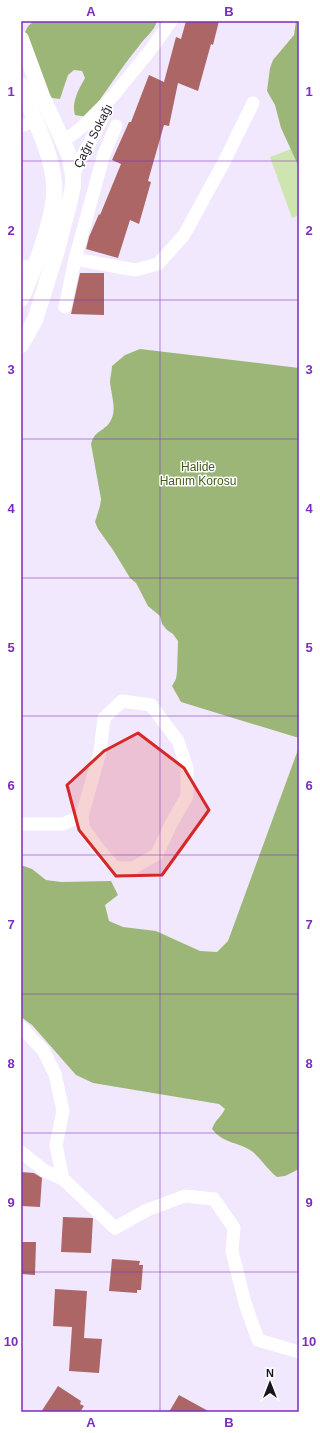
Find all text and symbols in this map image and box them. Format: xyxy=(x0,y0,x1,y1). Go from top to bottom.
text: A xyxy=(86,4,96,19)
text: B xyxy=(224,4,234,19)
text: 1 xyxy=(7,84,15,99)
text: 1 xyxy=(305,84,313,99)
street label: Çağrı Sokağı xyxy=(71,102,115,170)
text: 2 xyxy=(7,223,15,238)
text: 2 xyxy=(305,223,313,238)
text: 3 xyxy=(7,362,15,377)
text: 3 xyxy=(305,362,313,377)
park label: Halide Hanım Korosu xyxy=(160,460,236,488)
text: 4 xyxy=(7,501,15,516)
text: 4 xyxy=(305,501,313,516)
text: 5 xyxy=(7,640,15,655)
text: 5 xyxy=(305,640,313,655)
text: 6 xyxy=(7,778,15,793)
text: 6 xyxy=(305,778,313,793)
text: 7 xyxy=(7,917,15,932)
text: 7 xyxy=(305,917,313,932)
text: 8 xyxy=(7,1056,15,1071)
text: 8 xyxy=(305,1056,313,1071)
text: 9 xyxy=(7,1195,15,1210)
text: 9 xyxy=(305,1195,313,1210)
text: 10 xyxy=(4,1334,18,1349)
text: 10 xyxy=(302,1334,316,1349)
north arrow xyxy=(250,1363,290,1403)
text: N xyxy=(266,1367,274,1379)
text: A xyxy=(86,1415,96,1430)
text: B xyxy=(224,1415,234,1430)

